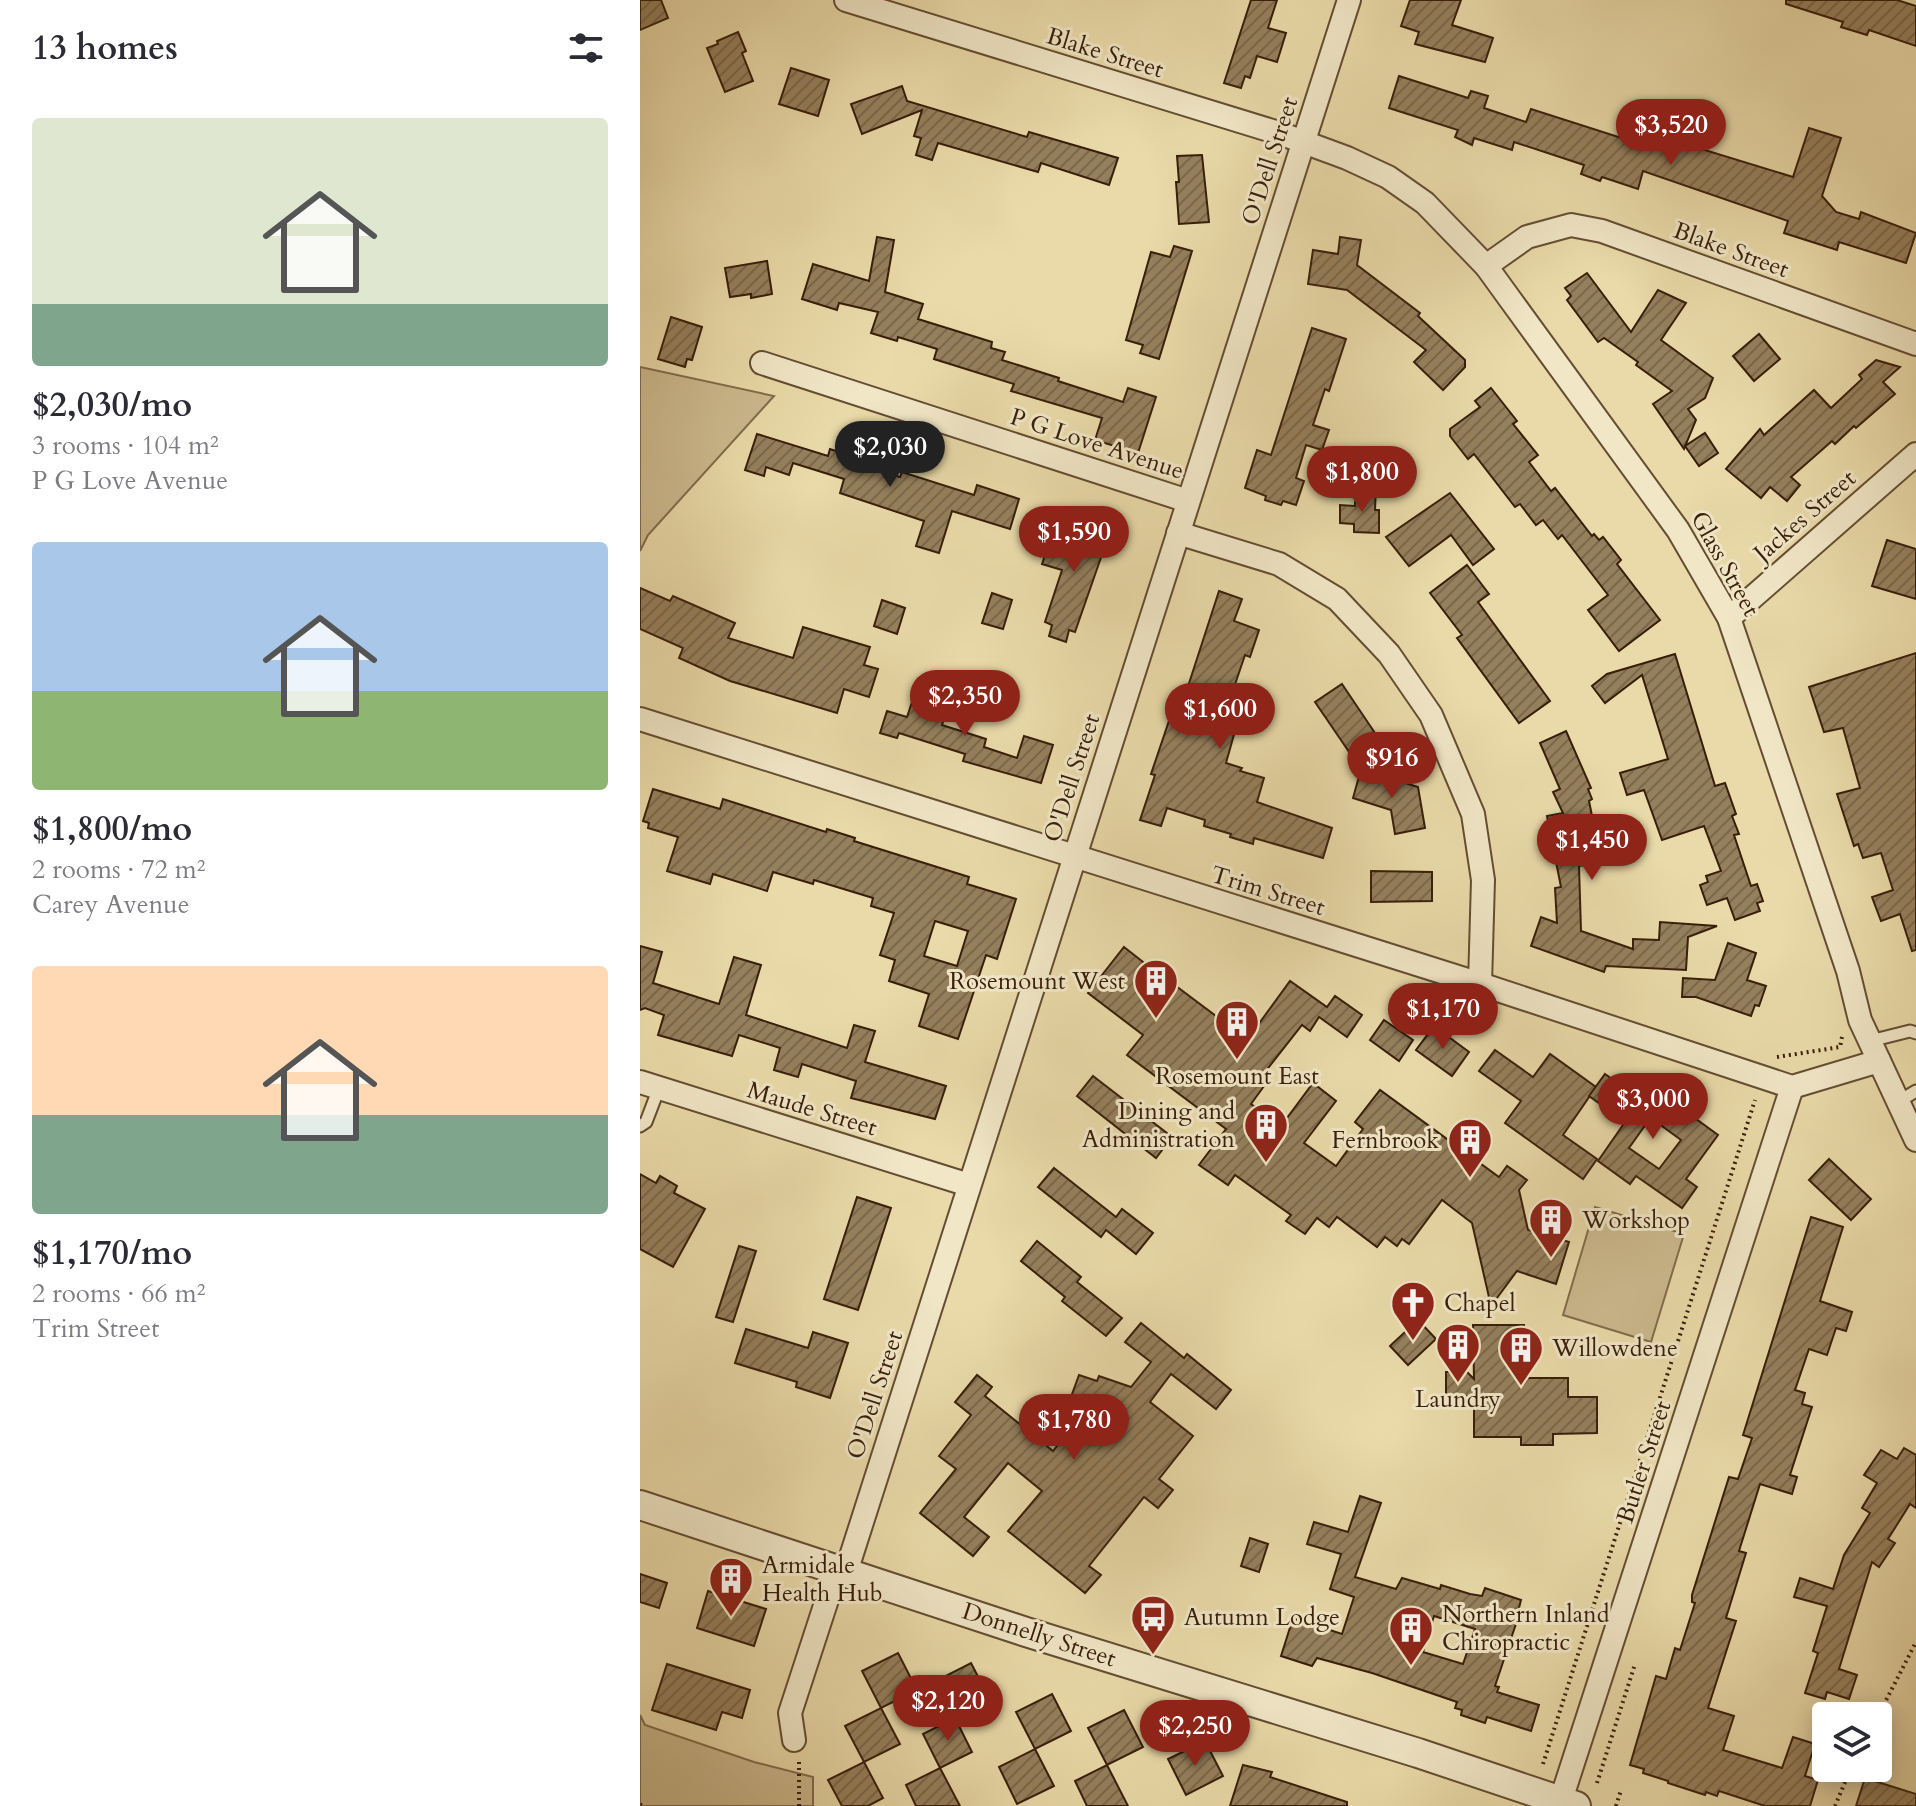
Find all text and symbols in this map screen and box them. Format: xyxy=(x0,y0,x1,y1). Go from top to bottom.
street label: Blake Street xyxy=(1042,20,1168,87)
text: 13 homes xyxy=(32,25,178,71)
icon: filters xyxy=(564,26,608,70)
street label: O'Dell Street xyxy=(1234,92,1306,229)
pin: $3,520 xyxy=(1606,99,1736,167)
text: $3,520 xyxy=(1634,107,1708,142)
icon: home xyxy=(248,170,392,314)
street label: Blake Street xyxy=(1669,214,1794,286)
text: $2,030/mo xyxy=(32,382,192,428)
street label: P G Love Avenue xyxy=(1006,400,1188,488)
pin: $2,030 xyxy=(825,421,955,489)
text: 3 rooms · 104 m² xyxy=(32,428,219,463)
text: $2,030 xyxy=(853,429,927,464)
pin: $1,800 xyxy=(1297,446,1427,514)
text: $1,800 xyxy=(1325,454,1399,489)
street label: Jackes Street xyxy=(1745,462,1863,572)
text: P G Love Avenue xyxy=(32,463,228,498)
street label: Glass Street xyxy=(1683,505,1768,623)
pin: $1,590 xyxy=(1009,506,1139,574)
text: $1,590 xyxy=(1037,514,1111,549)
icon: home xyxy=(248,594,392,738)
pin: $2,350 xyxy=(900,670,1030,738)
text: $2,350 xyxy=(928,678,1002,713)
pin: $1,600 xyxy=(1155,683,1285,751)
text: $1,600 xyxy=(1183,691,1257,726)
street label: O'Dell Street xyxy=(1036,709,1108,846)
pin: $916 xyxy=(1345,732,1439,800)
text: $916 xyxy=(1365,740,1419,775)
text: $1,800/mo xyxy=(32,806,192,852)
pin: $1,450 xyxy=(1527,814,1657,882)
text: $1,450 xyxy=(1555,822,1629,857)
text: 2 rooms · 72 m² xyxy=(32,852,205,887)
street label: Trim Street xyxy=(1207,858,1329,924)
text: Carey Avenue xyxy=(32,887,189,922)
building icon: Rosemount West xyxy=(1132,957,1180,1020)
place label: Rosemount West xyxy=(949,965,1125,998)
pin: $1,170 xyxy=(1378,983,1508,1051)
text: $1,170 xyxy=(1406,991,1480,1026)
building icon: Rosemount East xyxy=(1213,998,1261,1061)
icon: home xyxy=(248,1018,392,1162)
place label: Rosemount East xyxy=(1155,1060,1319,1093)
pin: $3,000 xyxy=(1588,1073,1718,1141)
street label: Maude Street xyxy=(743,1074,881,1144)
text: $3,000 xyxy=(1616,1081,1690,1116)
place label: Dining and Administration xyxy=(1082,1095,1235,1156)
building icon: Dining and Administration xyxy=(1242,1101,1290,1164)
building icon: Fernbrook xyxy=(1446,1116,1494,1179)
place label: Fernbrook xyxy=(1332,1124,1439,1157)
building icon: Workshop xyxy=(1527,1196,1575,1259)
place label: Workshop xyxy=(1581,1204,1690,1237)
text: $1,170/mo xyxy=(32,1230,192,1276)
text: 2 rooms · 66 m² xyxy=(32,1276,205,1311)
church icon: Chapel xyxy=(1389,1279,1437,1342)
place label: Chapel xyxy=(1444,1287,1516,1320)
text: Trim Street xyxy=(32,1311,159,1346)
building icon: Laundry xyxy=(1434,1321,1482,1384)
building icon: Willowdene xyxy=(1497,1324,1545,1387)
street label: O'Dell Street xyxy=(839,1326,911,1463)
place label: Willowdene xyxy=(1551,1332,1678,1365)
place label: Laundry xyxy=(1415,1383,1501,1416)
pin: $1,780 xyxy=(1009,1394,1139,1462)
street label: Butler Street xyxy=(1609,1396,1679,1527)
text: $1,780 xyxy=(1037,1402,1111,1437)
place label: Armidale Health Hub xyxy=(762,1549,883,1610)
building icon: Armidale Health Hub xyxy=(707,1555,755,1618)
bus stop icon: Autumn Lodge xyxy=(1129,1593,1177,1656)
street label: Donnelly Street xyxy=(958,1595,1120,1675)
place label: Northern Inland Chiropractic xyxy=(1442,1598,1610,1659)
place label: Autumn Lodge xyxy=(1184,1601,1340,1634)
building icon: Northern Inland Chiropractic xyxy=(1387,1604,1435,1667)
pin: $2,120 xyxy=(883,1675,1013,1743)
text: $2,120 xyxy=(911,1683,985,1718)
pin: $2,250 xyxy=(1130,1700,1260,1768)
map controls xyxy=(1812,1702,1892,1782)
button: layers xyxy=(1812,1702,1892,1782)
text: $2,250 xyxy=(1158,1708,1232,1743)

